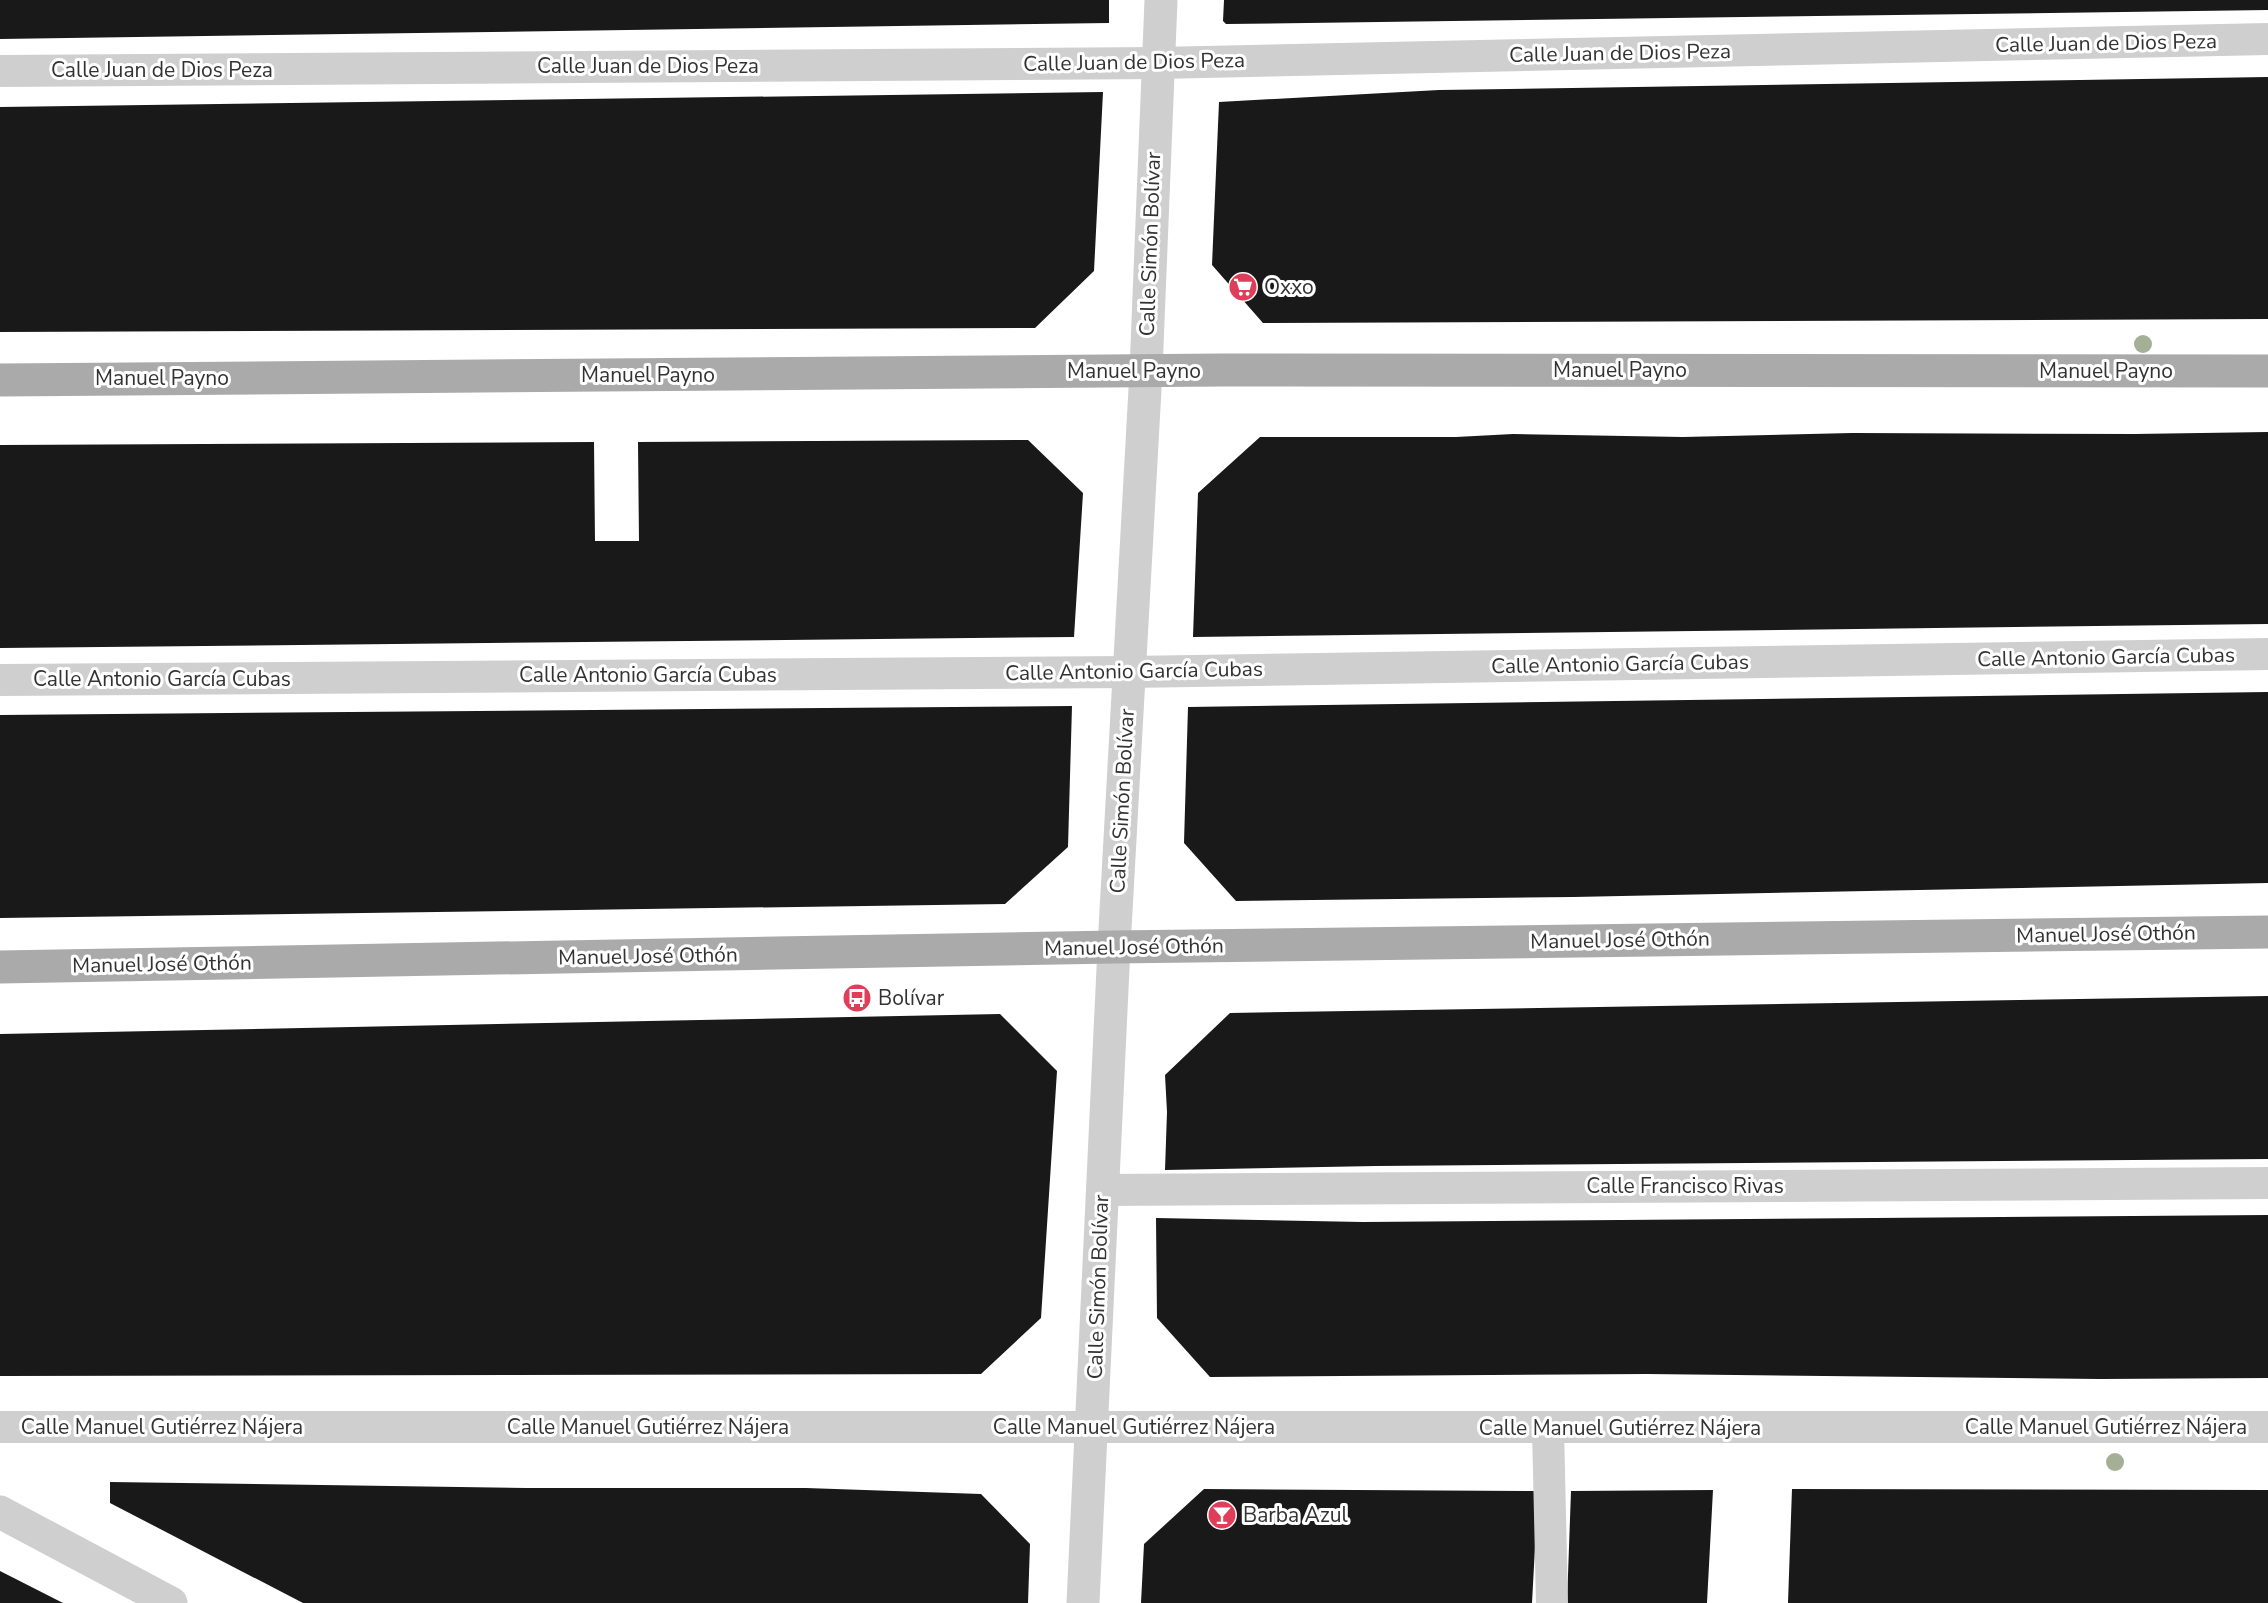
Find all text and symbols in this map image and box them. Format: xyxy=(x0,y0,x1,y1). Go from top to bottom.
street label: Calle Juan de Dios Peza xyxy=(1995,27,2217,59)
street label: Calle Juan de Dios Peza xyxy=(1509,37,1731,69)
street label: Calle Juan de Dios Peza xyxy=(1023,46,1245,78)
street label: Calle Juan de Dios Peza xyxy=(537,52,759,80)
street label: Calle Juan de Dios Peza xyxy=(51,56,273,84)
street label: Calle Simón Bolívar xyxy=(1133,151,1167,337)
supermarket icon: Oxxo xyxy=(1227,271,1259,303)
place label: Oxxo xyxy=(1264,273,1314,301)
street label: Manuel Payno xyxy=(1553,356,1687,384)
street label: Manuel Payno xyxy=(1067,357,1201,385)
street label: Manuel Payno xyxy=(2039,357,2173,385)
street label: Manuel Payno xyxy=(581,361,715,389)
street label: Manuel Payno xyxy=(95,364,229,392)
street label: Calle Antonio García Cubas xyxy=(1977,641,2235,673)
street label: Calle Antonio García Cubas xyxy=(1491,648,1749,680)
street label: Calle Antonio García Cubas xyxy=(1005,655,1263,687)
street label: Calle Antonio García Cubas xyxy=(519,661,777,689)
street label: Calle Antonio García Cubas xyxy=(33,665,291,693)
street label: Calle Simón Bolívar xyxy=(1103,708,1141,894)
street label: Manuel José Othón xyxy=(2016,918,2196,950)
street label: Manuel José Othón xyxy=(1530,924,1710,956)
street label: Manuel José Othón xyxy=(1044,931,1224,963)
street label: Manuel José Othón xyxy=(558,940,738,972)
street label: Manuel José Othón xyxy=(72,948,252,980)
bus stop icon: Bolívar xyxy=(841,982,873,1014)
place label: Bolívar xyxy=(878,984,945,1012)
street label: Calle Francisco Rivas xyxy=(1586,1172,1784,1200)
street label: Calle Simón Bolívar xyxy=(1081,1194,1115,1380)
street label: Calle Manuel Gutiérrez Nájera xyxy=(21,1413,303,1441)
street label: Calle Manuel Gutiérrez Nájera xyxy=(507,1413,789,1441)
street label: Calle Manuel Gutiérrez Nájera xyxy=(993,1413,1275,1441)
street label: Calle Manuel Gutiérrez Nájera xyxy=(1965,1413,2247,1441)
street label: Calle Manuel Gutiérrez Nájera xyxy=(1479,1414,1761,1442)
bar icon: Barba Azul xyxy=(1206,1499,1238,1531)
place label: Barba Azul xyxy=(1243,1501,1348,1529)

